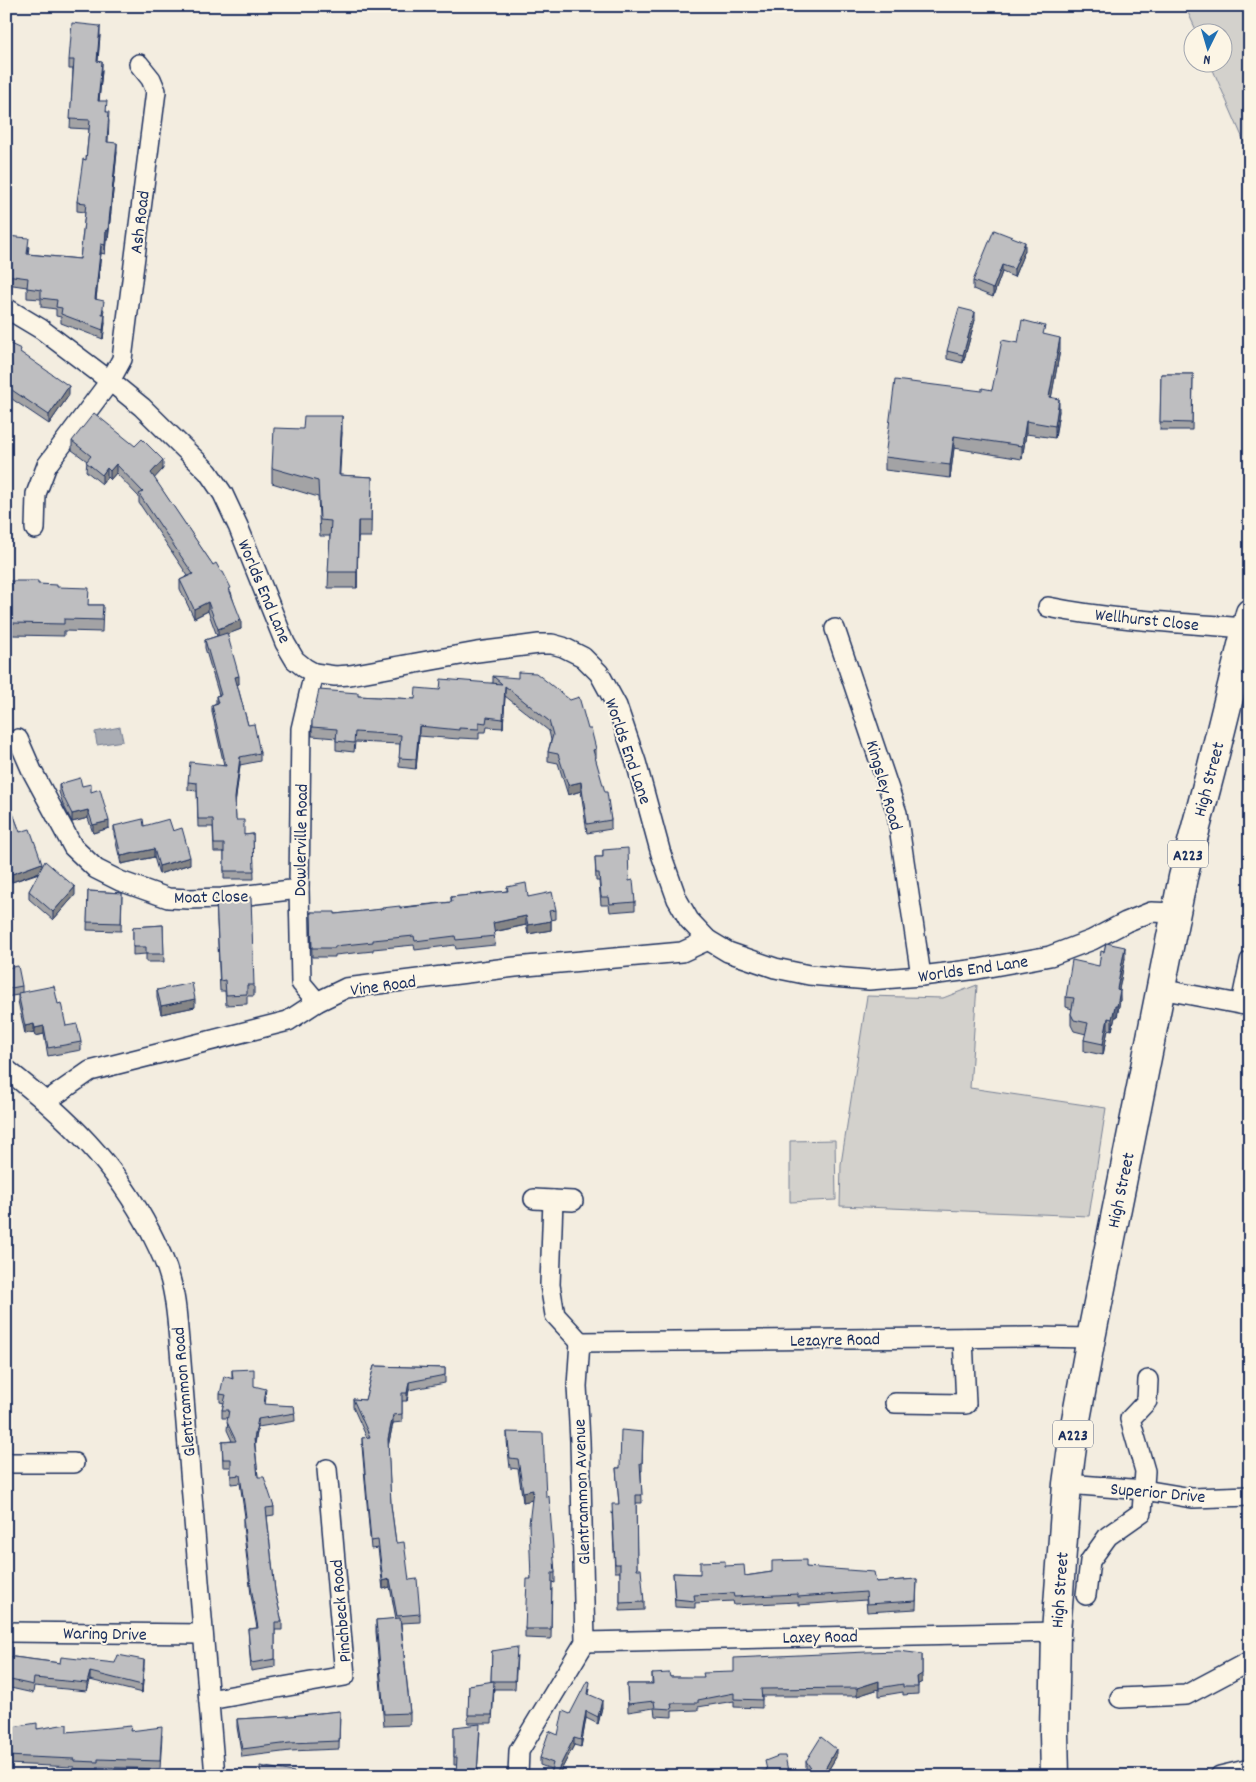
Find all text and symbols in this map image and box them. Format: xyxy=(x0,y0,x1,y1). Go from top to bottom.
north arrow xyxy=(1184,22,1234,72)
text: N xyxy=(1203,49,1211,69)
street label: Ash Road xyxy=(125,189,158,255)
street label: Worlds End Lane xyxy=(230,536,296,648)
street label: Wellhurst Close xyxy=(1093,604,1200,639)
street label: Worlds End Lane xyxy=(597,695,656,808)
street label: Kingsley Road xyxy=(858,738,907,834)
street label: High Street xyxy=(1188,739,1232,820)
street label: Dowlerville Road xyxy=(289,783,316,897)
road number: A223 xyxy=(1168,841,1208,868)
street label: Moat Close xyxy=(174,885,249,912)
street label: Worlds End Lane xyxy=(917,950,1030,991)
street label: Vine Road xyxy=(349,971,418,1004)
street label: High Street xyxy=(1102,1150,1143,1231)
street label: Glentrammon Road xyxy=(167,1326,204,1458)
street label: Lezayre Road xyxy=(790,1328,880,1355)
street label: Glentrammon Avenue xyxy=(568,1419,599,1565)
road number: A223 xyxy=(1053,1420,1093,1448)
street label: Superior Drive xyxy=(1109,1478,1206,1511)
street label: High Street xyxy=(1046,1551,1077,1629)
street label: Pinchbeck Road xyxy=(326,1558,359,1663)
street label: Waring Drive xyxy=(63,1622,147,1649)
street label: Laxey Road xyxy=(782,1625,858,1652)

